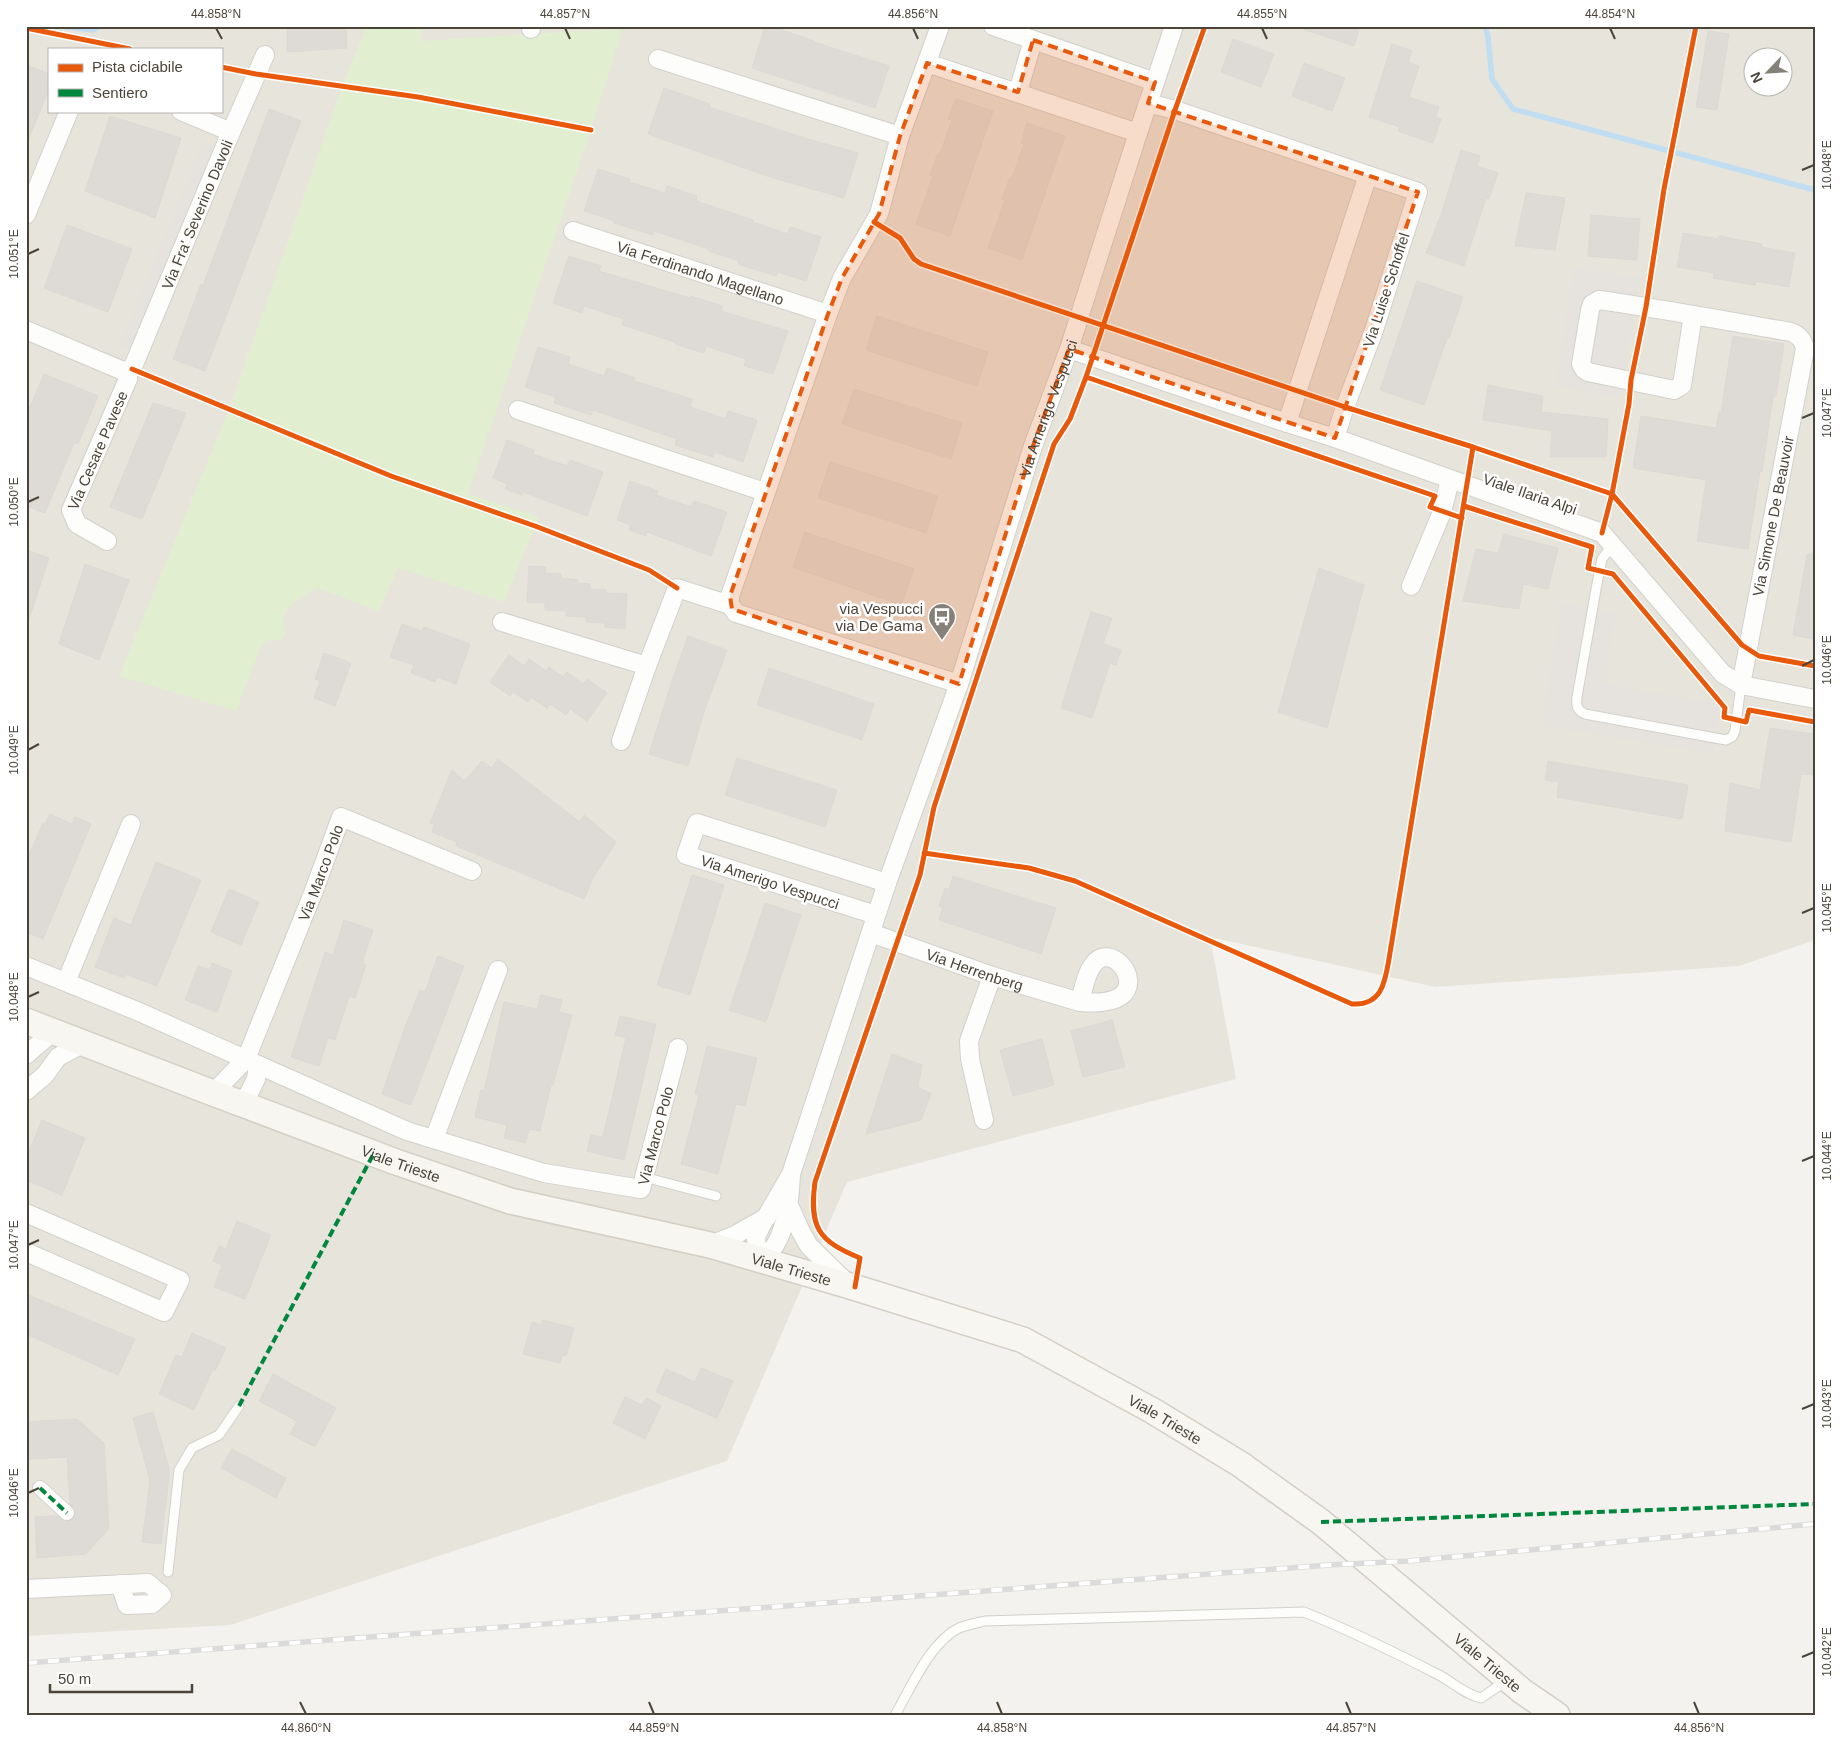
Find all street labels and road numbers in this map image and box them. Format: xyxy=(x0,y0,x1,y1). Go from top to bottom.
street label: Via Fra' Severino Davoli xyxy=(158,137,235,292)
street label: Via Luise Schoffel xyxy=(1359,231,1413,349)
street label: Via Ferdinando Magellano xyxy=(615,237,786,308)
street label: Via Amerigo Vespucci xyxy=(1015,337,1080,479)
street label: Via Cesare Pavese xyxy=(64,388,130,512)
street label: Via Simone De Beauvoir xyxy=(1749,434,1797,598)
street label: Viale Ilaria Alpi xyxy=(1481,470,1579,518)
street label: Via Marco Polo xyxy=(294,822,346,923)
street label: Via Amerigo Vespucci xyxy=(699,852,841,912)
street label: Via Herrenberg xyxy=(924,945,1025,993)
street label: Via Marco Polo xyxy=(634,1084,676,1187)
street label: Viale Trieste xyxy=(359,1141,442,1185)
street label: Viale Trieste xyxy=(749,1249,833,1289)
street label: Viale Trieste xyxy=(1126,1391,1205,1447)
street label: Viale Trieste xyxy=(1451,1629,1525,1695)

